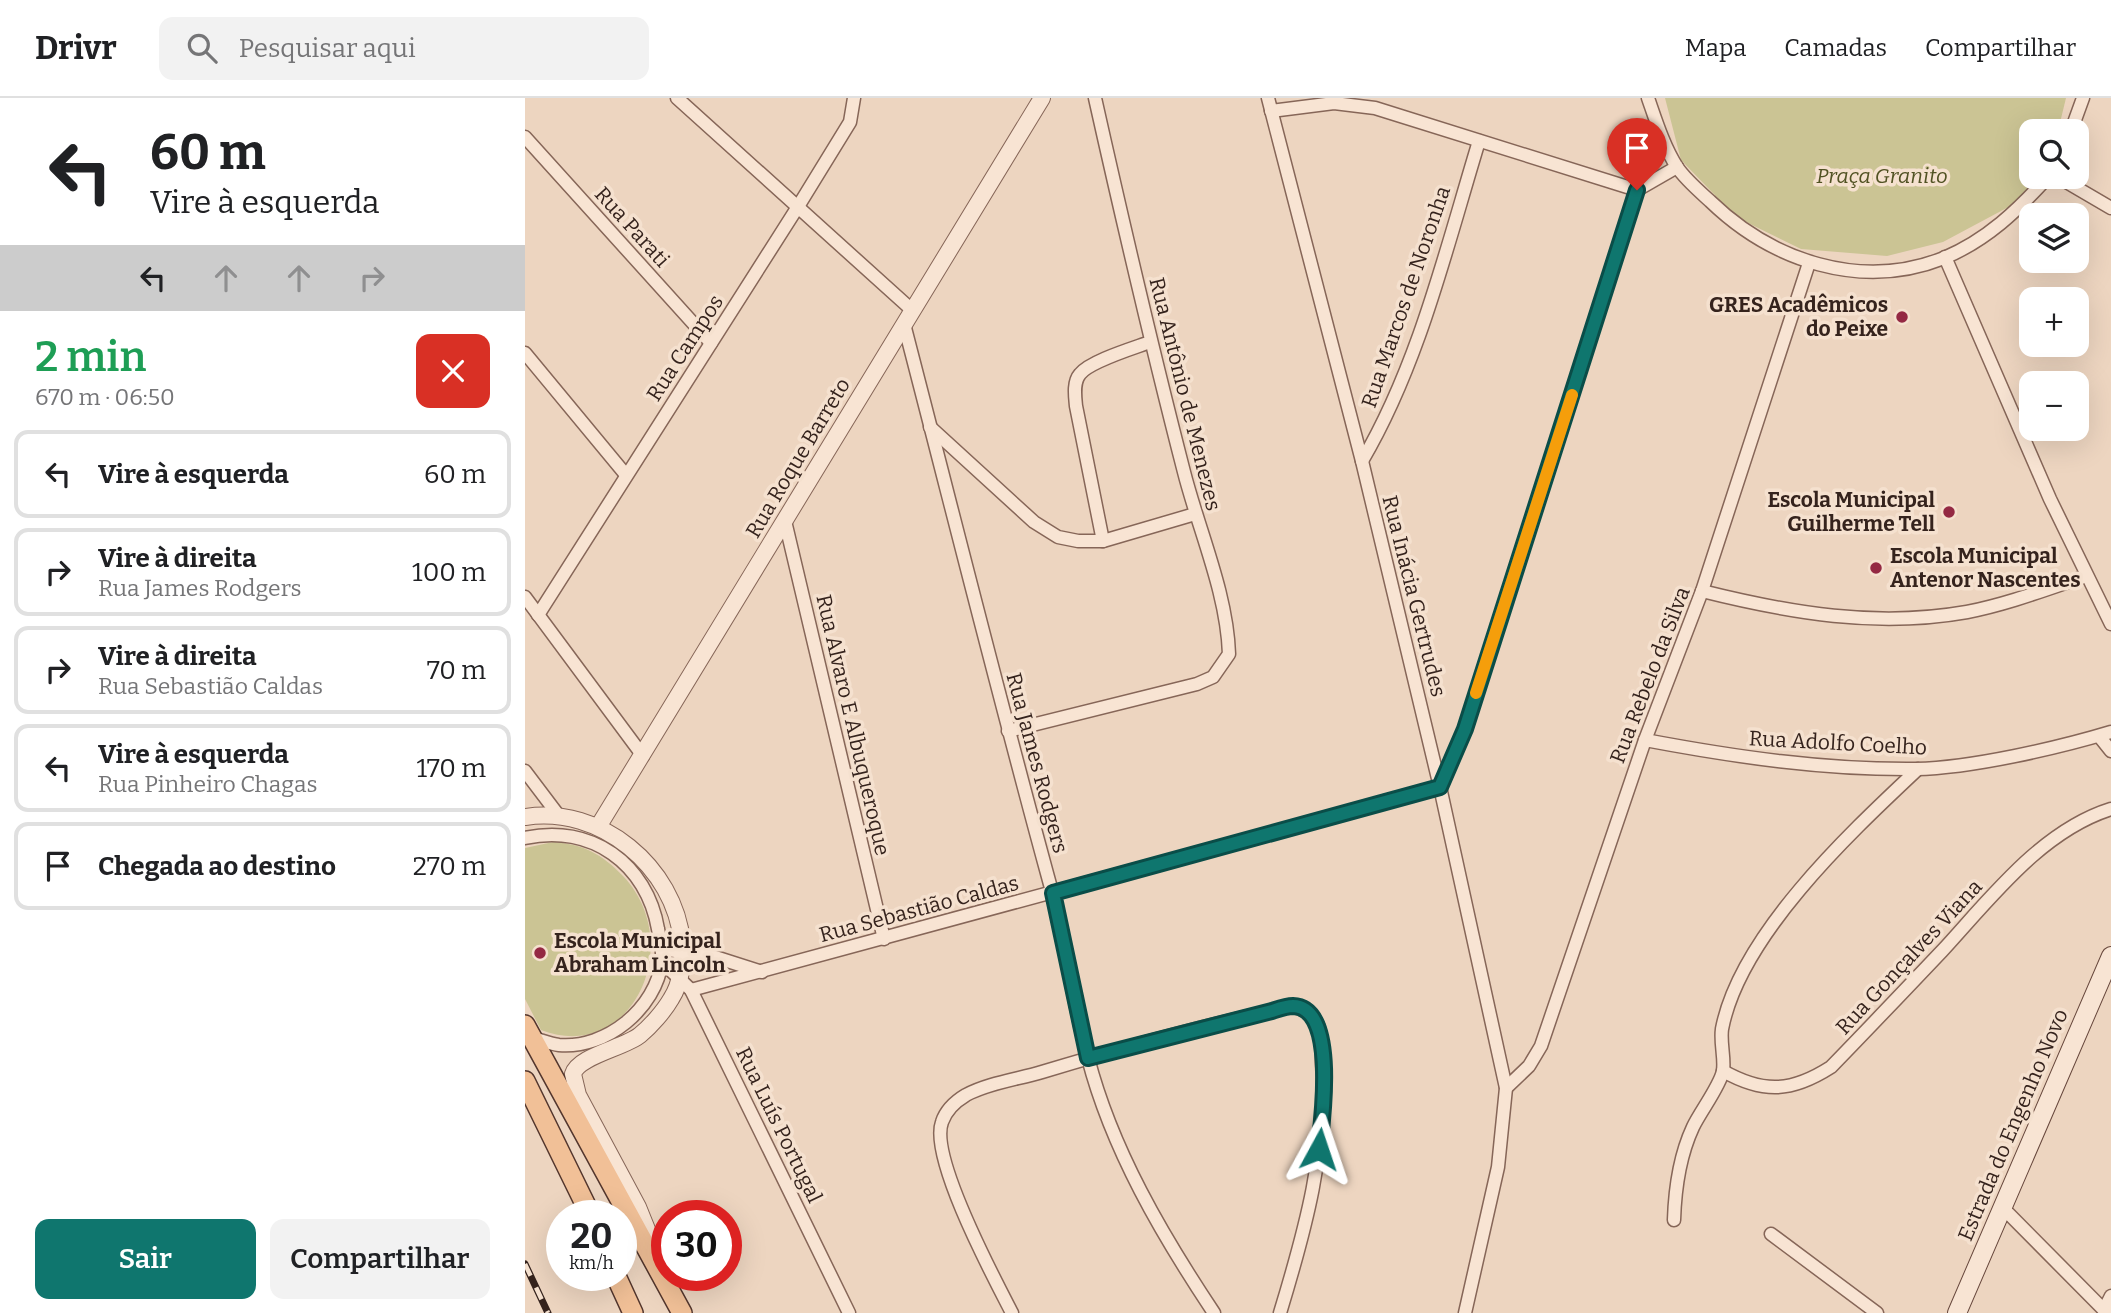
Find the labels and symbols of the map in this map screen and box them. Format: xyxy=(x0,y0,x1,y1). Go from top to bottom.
pin xyxy=(1607,118,1667,190)
park label: Praça Granito xyxy=(1816,163,1948,189)
street label: Rua Parati xyxy=(589,181,675,273)
street label: Rua Marcos de Noronha xyxy=(1356,182,1456,411)
street label: Rua Antônio de Menezes xyxy=(1143,275,1227,513)
street label: Rua Campos xyxy=(641,290,729,406)
place label: GRES Acadêmicos do Peixe xyxy=(1709,292,1888,342)
marker: GRES Acadêmicos do Peixe xyxy=(1894,309,1910,325)
street label: Rua Roque Barreto xyxy=(740,373,856,543)
place label: Escola Municipal Guilherme Tell xyxy=(1768,487,1935,537)
street label: Rua Inácia Gertrudes xyxy=(1376,493,1452,699)
marker: Escola Municipal Guilherme Tell xyxy=(1941,504,1957,520)
place label: Escola Municipal Antenor Nascentes xyxy=(1890,543,2080,593)
marker: Escola Municipal Antenor Nascentes xyxy=(1868,560,1884,576)
street label: Rua Rebelo da Silva xyxy=(1604,583,1696,767)
street label: Rua Alvaro E Albuqueroque xyxy=(810,592,896,858)
street label: Rua James Rodgers xyxy=(1000,670,1074,856)
street label: Rua Adolfo Coelho xyxy=(1748,725,1928,761)
street label: Rua Sebastião Caldas xyxy=(816,870,1022,948)
street label: Rua Gonçalves Viana xyxy=(1830,874,1988,1040)
place label: Escola Municipal Abraham Lincoln xyxy=(554,928,726,978)
marker: Escola Municipal Abraham Lincoln xyxy=(532,945,548,961)
street label: Estrada do Engenho Novo xyxy=(1952,1005,2074,1245)
street label: Rua Luís Portugal xyxy=(730,1043,828,1207)
position arrow xyxy=(1282,1112,1356,1186)
speed limit sign: 30 xyxy=(651,1200,742,1291)

